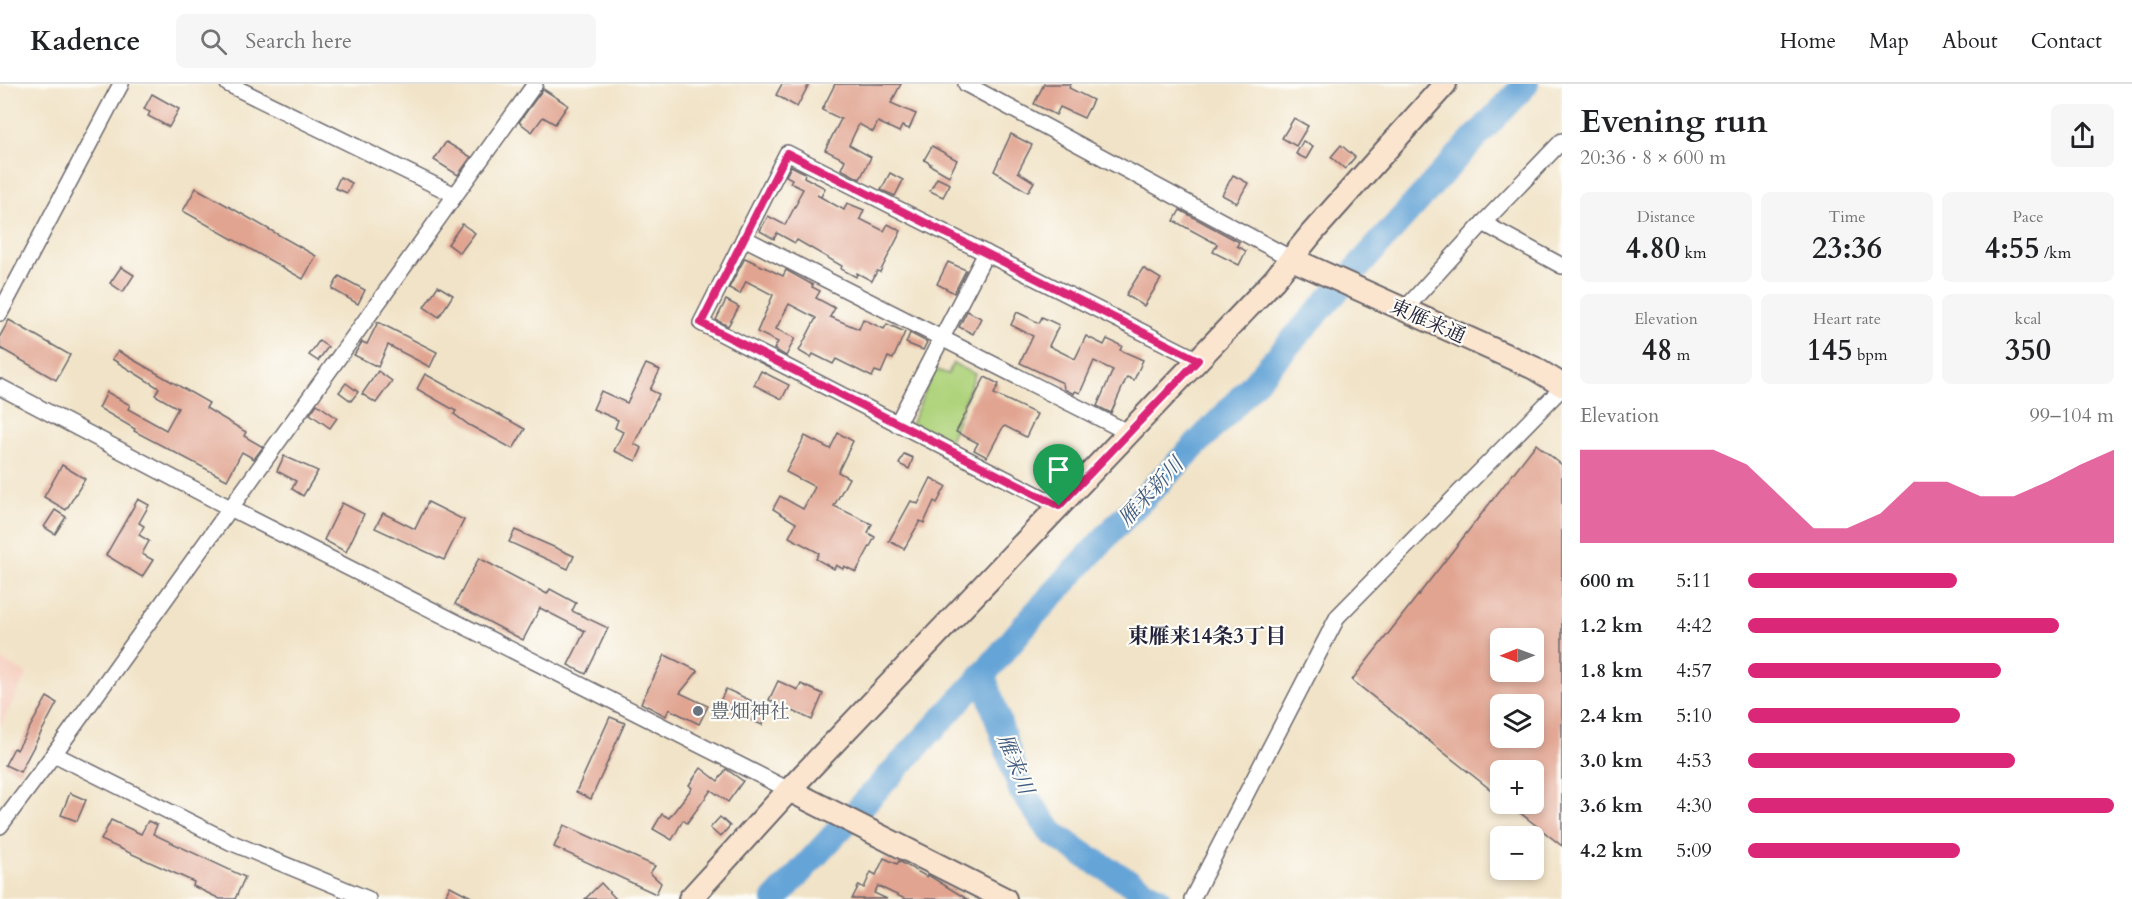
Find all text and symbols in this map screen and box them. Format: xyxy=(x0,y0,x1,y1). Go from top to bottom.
search box xyxy=(176,14,596,68)
text: Kadence xyxy=(30,22,140,60)
icon: search xyxy=(197,25,230,58)
text: Search here xyxy=(245,26,352,56)
text: Home xyxy=(1780,27,1836,56)
text: Map xyxy=(1869,27,1909,56)
text: About xyxy=(1942,27,1998,56)
text: Contact xyxy=(2031,27,2102,56)
text: Evening run xyxy=(1580,99,1768,144)
button: share xyxy=(2051,104,2114,167)
text: 20:36 · 8 × 600 m xyxy=(1580,144,1726,171)
text: Distance xyxy=(1637,206,1695,228)
text: Time xyxy=(1828,206,1866,228)
text: Pace xyxy=(2013,206,2043,228)
text: 4.80 xyxy=(1625,228,1680,269)
text: 23:36 xyxy=(1812,228,1882,269)
text: 4:55 xyxy=(1985,228,2040,269)
text: km xyxy=(1680,242,1707,264)
text: /km xyxy=(2040,242,2071,264)
street label: 東雁来通 xyxy=(1386,292,1470,350)
text: Elevation xyxy=(1634,308,1698,330)
text: Heart rate xyxy=(1813,308,1881,330)
text: kcal xyxy=(2015,308,2041,330)
text: 48 xyxy=(1642,330,1672,371)
text: 145 xyxy=(1806,330,1853,371)
text: 350 xyxy=(2005,330,2051,371)
text: m xyxy=(1672,344,1690,366)
text: bpm xyxy=(1853,344,1888,366)
text: Elevation xyxy=(1580,402,1659,429)
text: 99–104 m xyxy=(2029,402,2114,429)
pin xyxy=(1033,444,1084,506)
water label: 雁来新川 xyxy=(1112,450,1192,533)
icon: arrive xyxy=(1042,453,1075,486)
text: 600 m xyxy=(1580,567,1635,594)
text: 5:11 xyxy=(1676,567,1712,594)
text: 1.2 km xyxy=(1580,612,1643,639)
text: 4:42 xyxy=(1676,612,1712,639)
district label: 東雁来14条3丁目 xyxy=(1128,622,1286,651)
north arrow xyxy=(1490,628,1544,682)
map controls xyxy=(1490,628,1544,880)
text: 1.8 km xyxy=(1580,657,1643,684)
text: 4:57 xyxy=(1676,657,1712,684)
button: layers xyxy=(1490,694,1544,748)
place label: 豊畑神社 xyxy=(710,698,790,725)
text: 2.4 km xyxy=(1580,702,1643,729)
text: 5:10 xyxy=(1676,702,1712,729)
marker: 豊畑神社 xyxy=(691,704,705,718)
water label: 雁来川 xyxy=(990,729,1041,800)
text: 3.0 km xyxy=(1580,747,1643,774)
text: 4:53 xyxy=(1676,747,1712,774)
button: + xyxy=(1490,760,1544,814)
text: 3.6 km xyxy=(1580,792,1643,819)
text: 4:30 xyxy=(1676,792,1712,819)
button: − xyxy=(1490,826,1544,880)
text: 4.2 km xyxy=(1580,837,1643,864)
text: 5:09 xyxy=(1676,837,1712,864)

